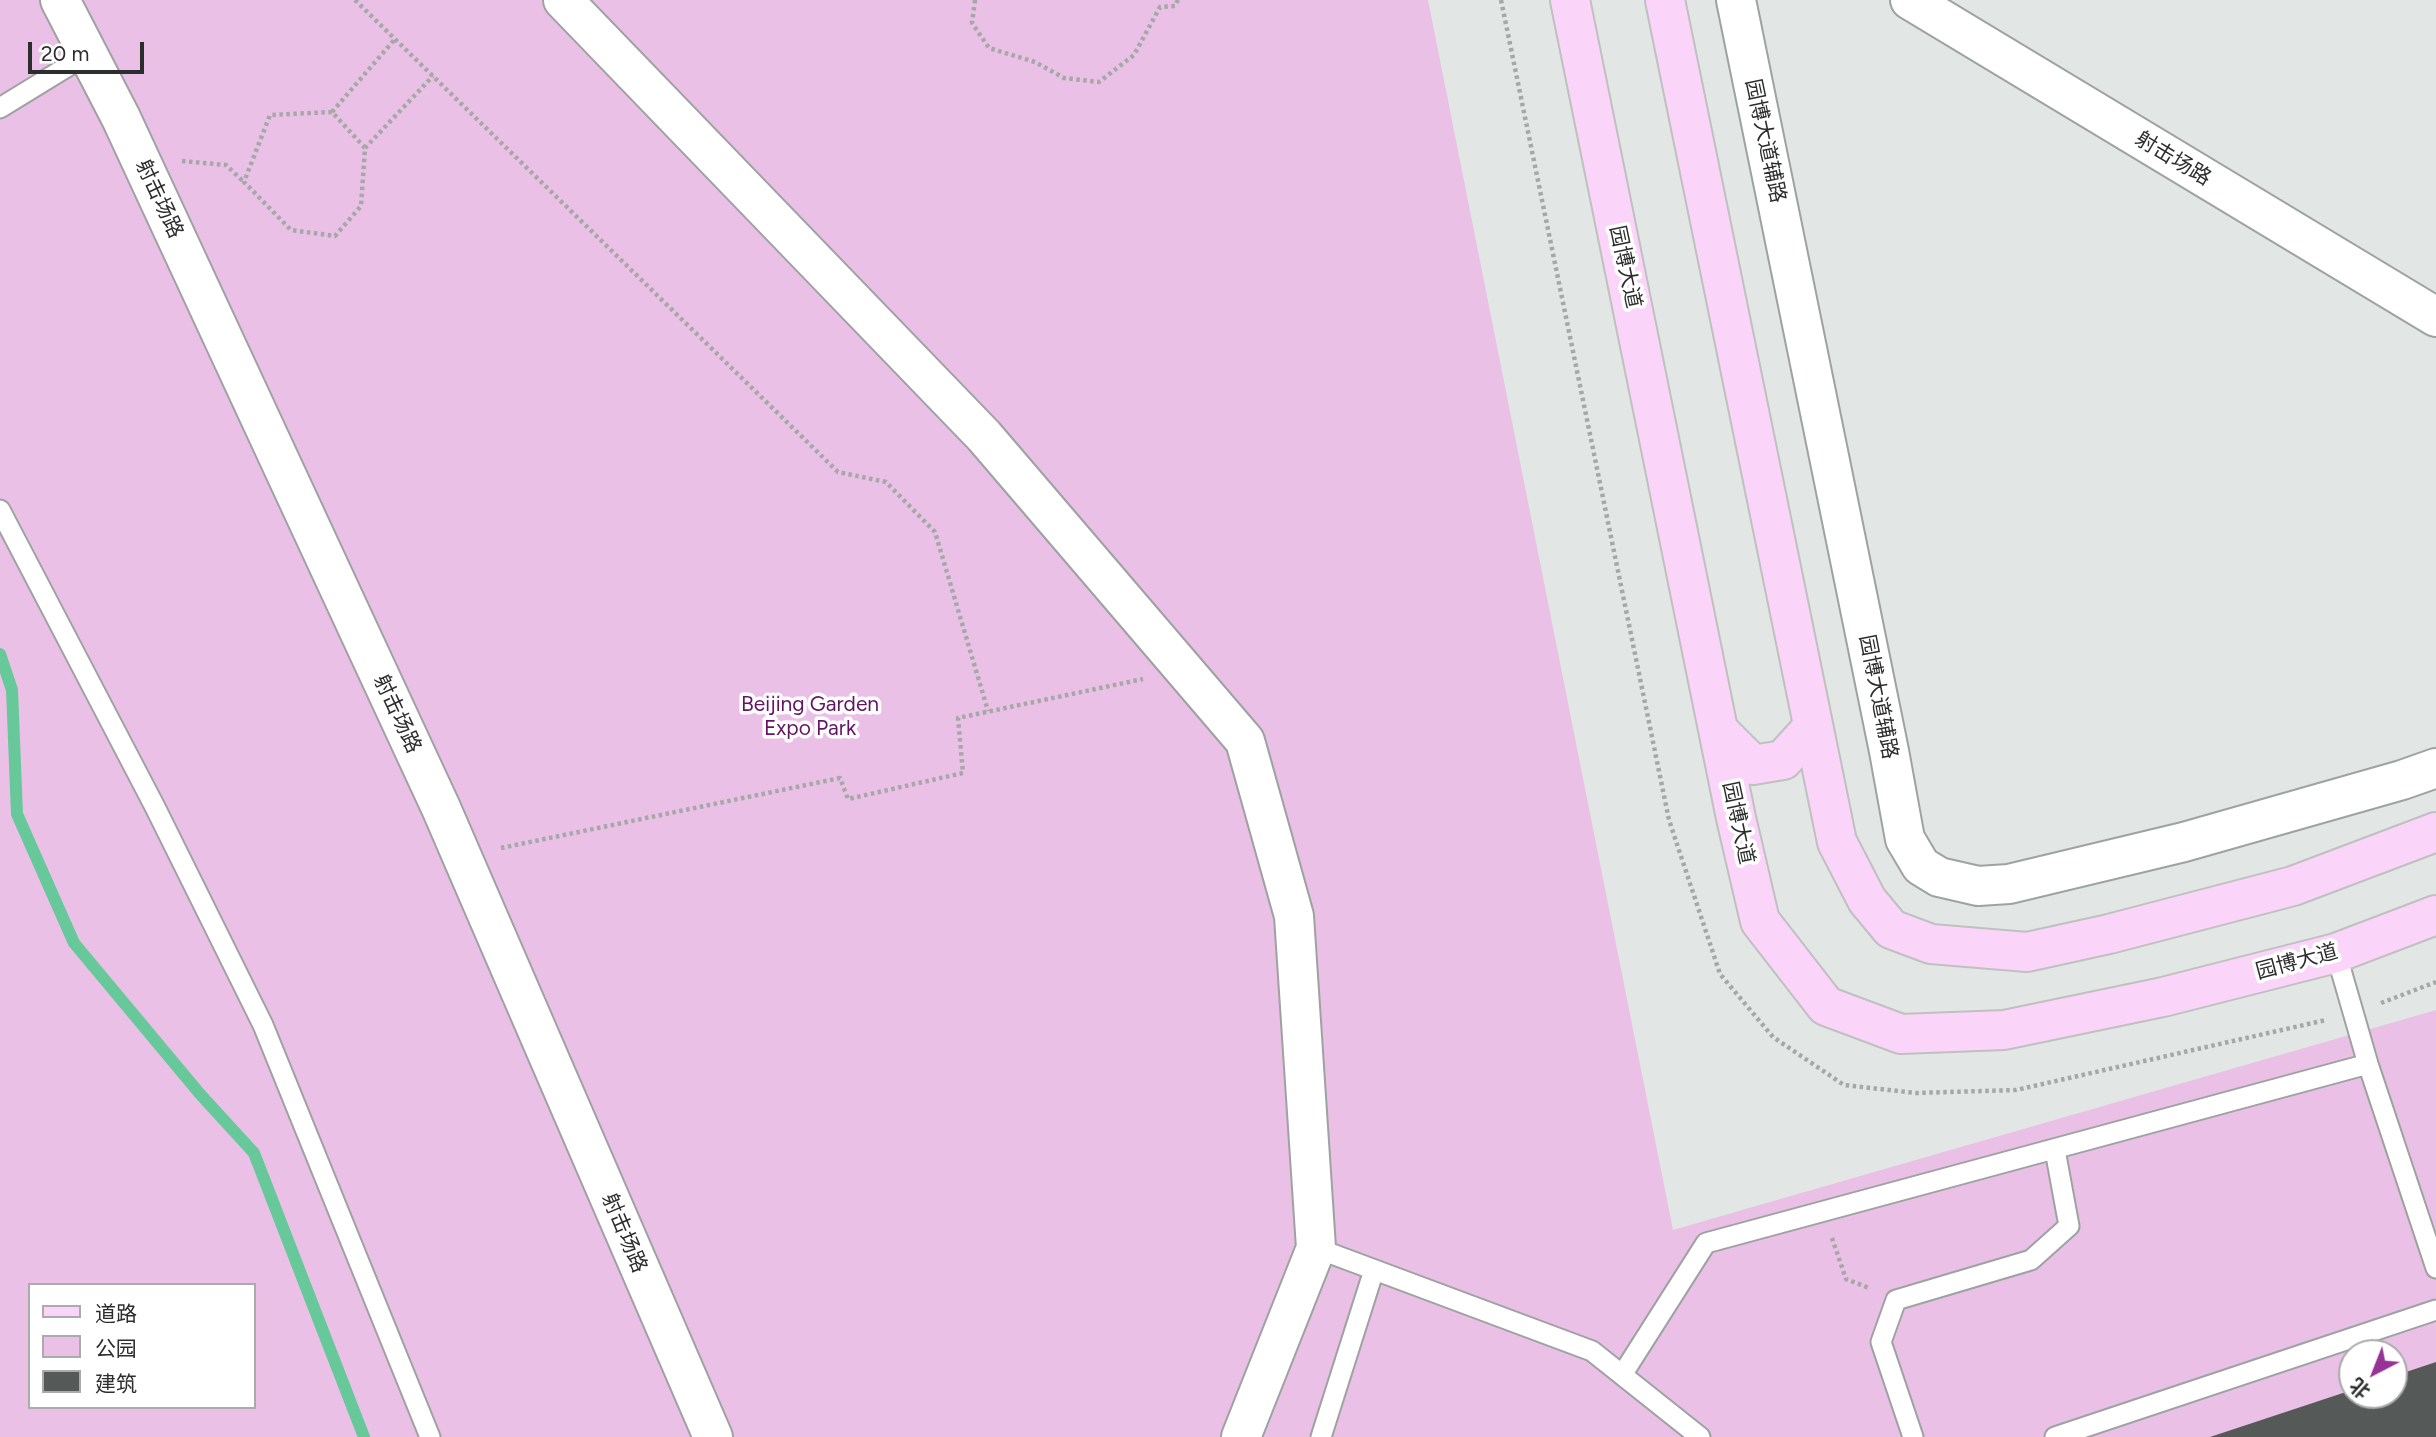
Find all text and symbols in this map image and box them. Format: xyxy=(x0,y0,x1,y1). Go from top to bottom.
scale bar xyxy=(32,28,147,72)
text: 20 m xyxy=(41,41,89,66)
street label: 园博大道辅路 xyxy=(1740,77,1790,205)
street label: 射击场路 xyxy=(2131,127,2215,191)
street label: 射击场路 xyxy=(130,156,188,242)
street label: 园博大道 xyxy=(1604,223,1646,311)
street label: 园博大道辅路 xyxy=(1854,633,1902,761)
street label: 射击场路 xyxy=(368,671,426,757)
park label: Beijing Garden Expo Park xyxy=(741,692,879,742)
street label: 园博大道 xyxy=(1717,779,1759,867)
street label: 园博大道 xyxy=(2253,939,2341,985)
street label: 射击场路 xyxy=(596,1189,652,1277)
legend xyxy=(28,1283,256,1409)
text: 道路 xyxy=(95,1301,137,1326)
text: 公园 xyxy=(95,1336,137,1361)
north arrow xyxy=(2338,1339,2408,1409)
text: 建筑 xyxy=(95,1371,137,1396)
text: 北 xyxy=(2345,1374,2375,1403)

